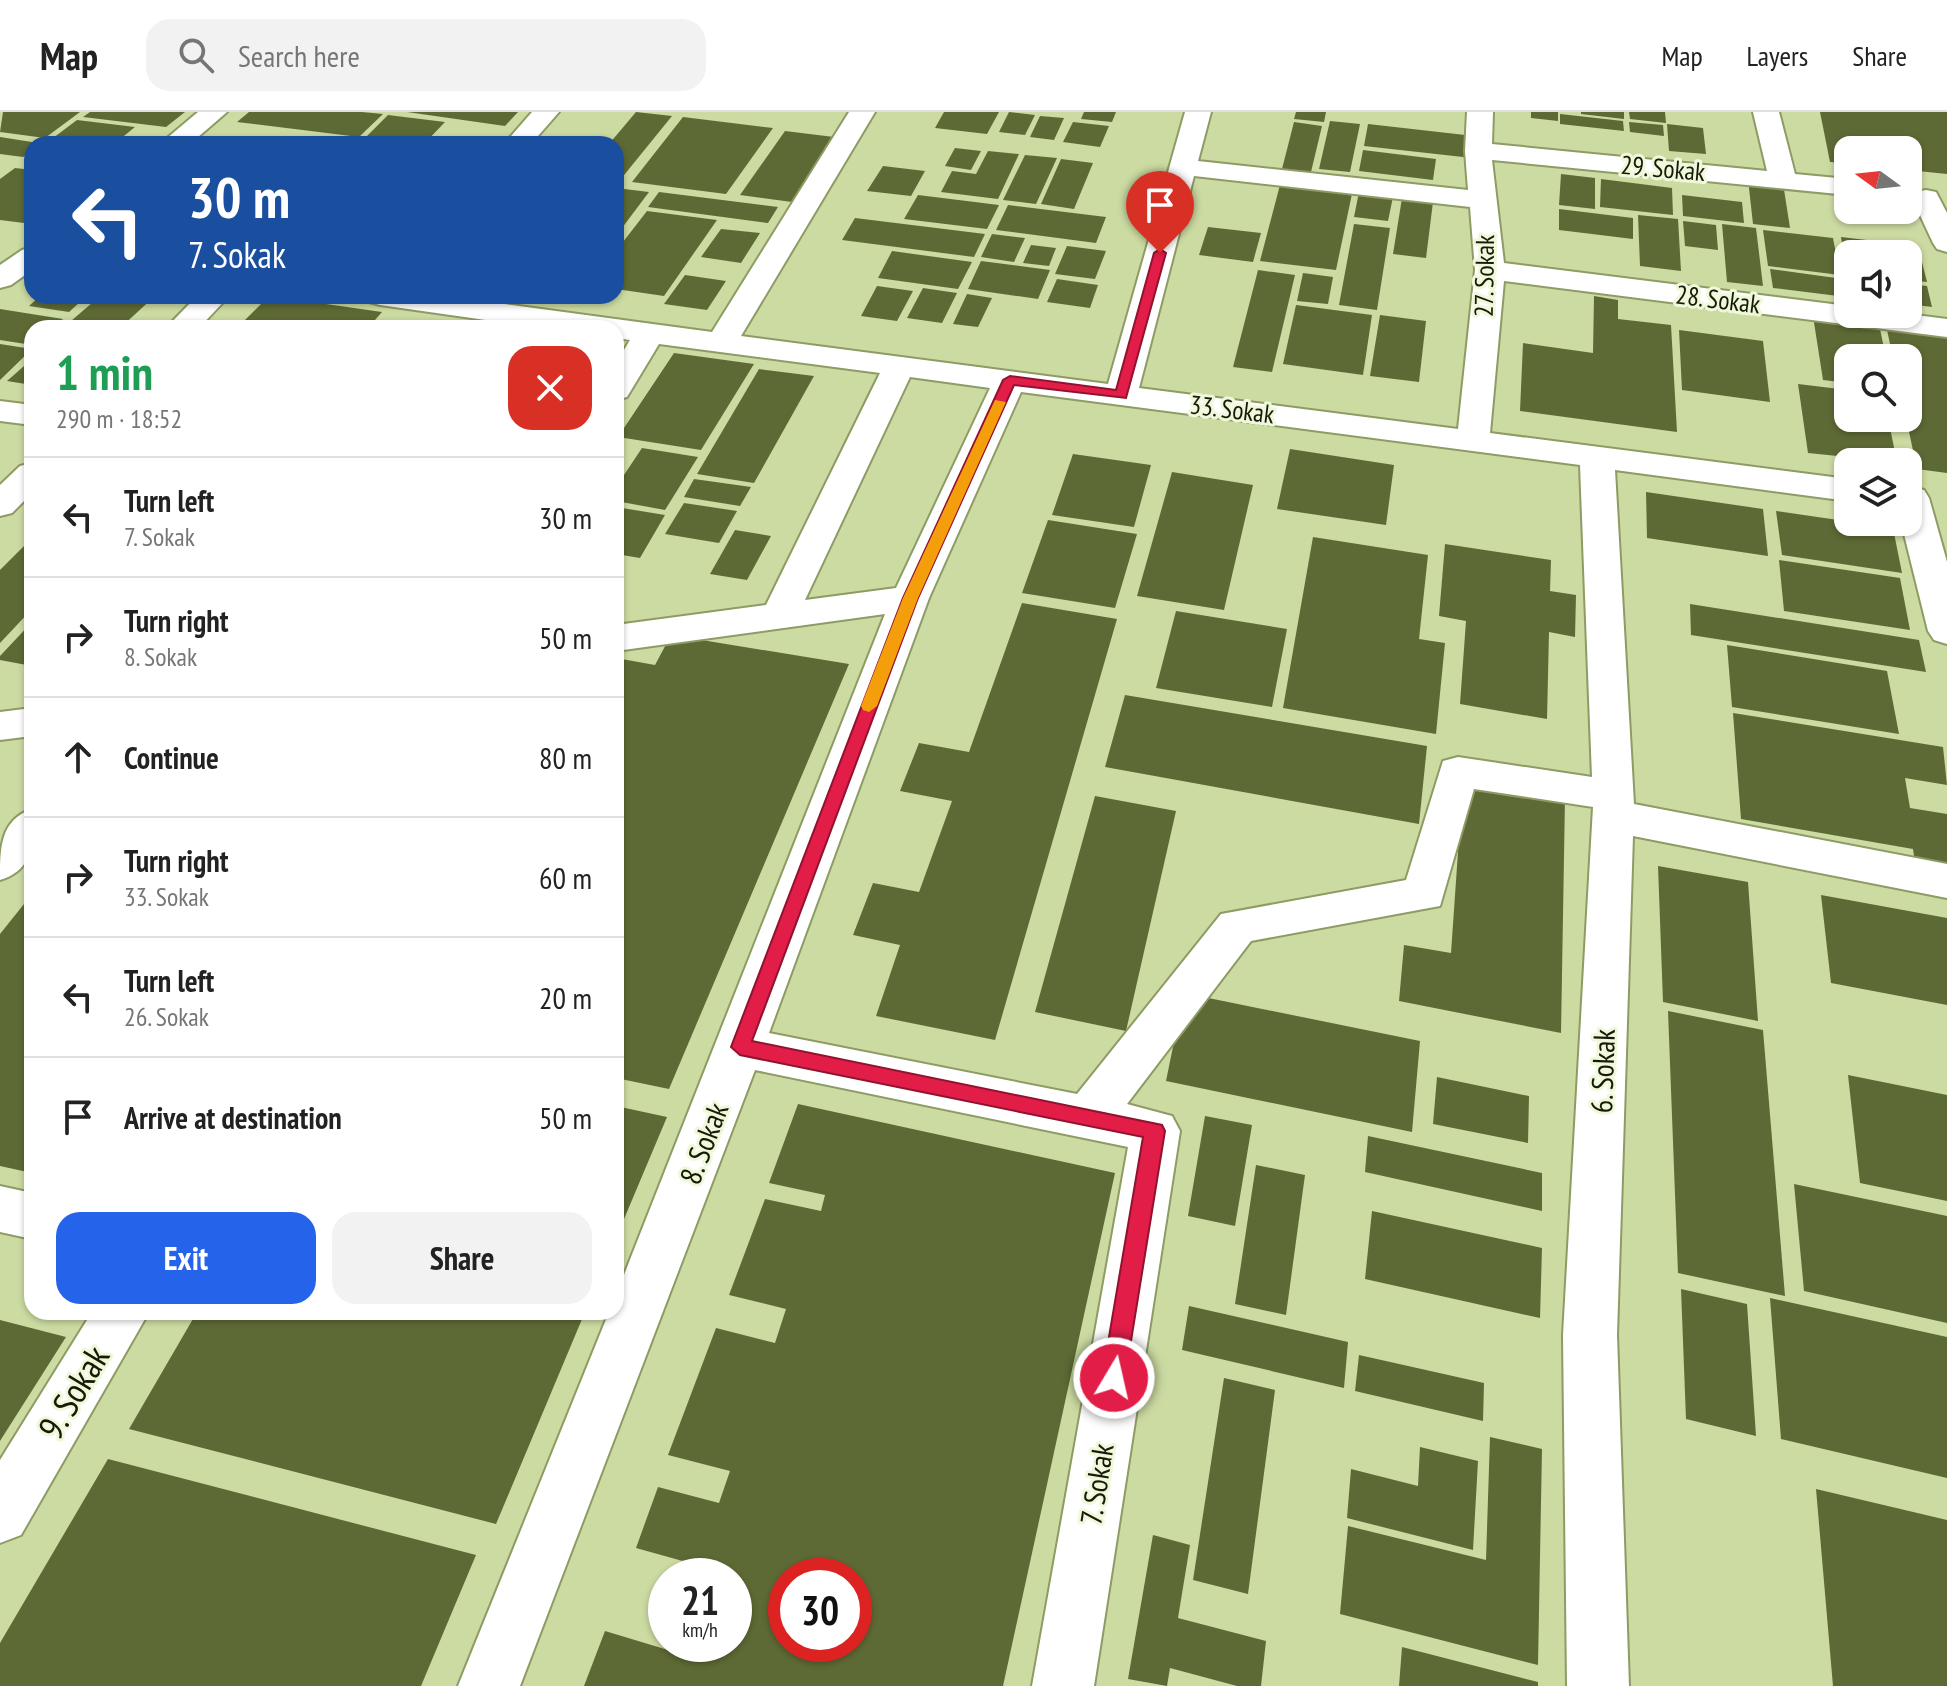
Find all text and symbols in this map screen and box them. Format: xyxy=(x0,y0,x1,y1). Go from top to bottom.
search box xyxy=(146,19,706,91)
text: Map xyxy=(40,31,98,80)
icon: search xyxy=(174,33,218,77)
text: Search here xyxy=(238,36,360,75)
text: Map xyxy=(1661,37,1703,74)
text: Layers xyxy=(1747,37,1808,74)
text: Share xyxy=(1852,37,1907,74)
north arrow xyxy=(1834,136,1922,224)
map controls xyxy=(1834,136,1922,536)
street label: 29. Sokak xyxy=(1619,148,1707,188)
text: 30 m xyxy=(188,161,290,233)
icon: left xyxy=(56,168,160,272)
pin xyxy=(1126,171,1194,253)
icon: arrive xyxy=(1138,183,1182,227)
text: 7. Sokak xyxy=(188,231,286,278)
street label: 27. Sokak xyxy=(1467,235,1501,317)
button: sound xyxy=(1834,240,1922,328)
street label: 28. Sokak xyxy=(1674,277,1762,321)
text: 1 min xyxy=(56,341,153,403)
button: search xyxy=(1834,344,1922,432)
button: close xyxy=(508,346,592,430)
street label: 33. Sokak xyxy=(1188,387,1276,431)
text: 290 m · 18:52 xyxy=(56,402,182,435)
button: layers xyxy=(1834,448,1922,536)
text: Turn left xyxy=(124,481,214,520)
icon: left xyxy=(56,495,100,539)
text: 30 m xyxy=(539,498,592,537)
text: 7. Sokak xyxy=(124,520,195,553)
text: Turn right xyxy=(124,601,228,640)
icon: right xyxy=(56,615,100,659)
text: 50 m xyxy=(539,618,592,657)
text: 8. Sokak xyxy=(124,640,197,673)
icon: ahead xyxy=(56,735,100,779)
text: Continue xyxy=(124,738,219,777)
text: 80 m xyxy=(539,738,592,777)
text: Turn right xyxy=(124,841,228,880)
icon: right xyxy=(56,855,100,899)
text: 60 m xyxy=(539,858,592,897)
text: 33. Sokak xyxy=(124,880,209,913)
text: Turn left xyxy=(124,961,214,1000)
icon: left xyxy=(56,975,100,1019)
text: 20 m xyxy=(539,978,592,1017)
text: 26. Sokak xyxy=(124,1000,209,1033)
street label: 6. Sokak xyxy=(1581,1028,1623,1114)
icon: arrive xyxy=(56,1095,100,1139)
street label: 8. Sokak xyxy=(670,1096,736,1189)
text: Arrive at destination xyxy=(124,1098,342,1137)
text: 50 m xyxy=(539,1098,592,1137)
button: Exit xyxy=(56,1212,316,1304)
button: Share xyxy=(332,1212,592,1304)
position arrow xyxy=(1072,1336,1156,1420)
street label: 9. Sokak xyxy=(27,1337,119,1447)
street label: 7. Sokak xyxy=(1070,1440,1122,1527)
speed limit sign: 30 xyxy=(768,1558,872,1662)
text: 21 xyxy=(681,1574,719,1626)
text: km/h xyxy=(682,1617,718,1643)

